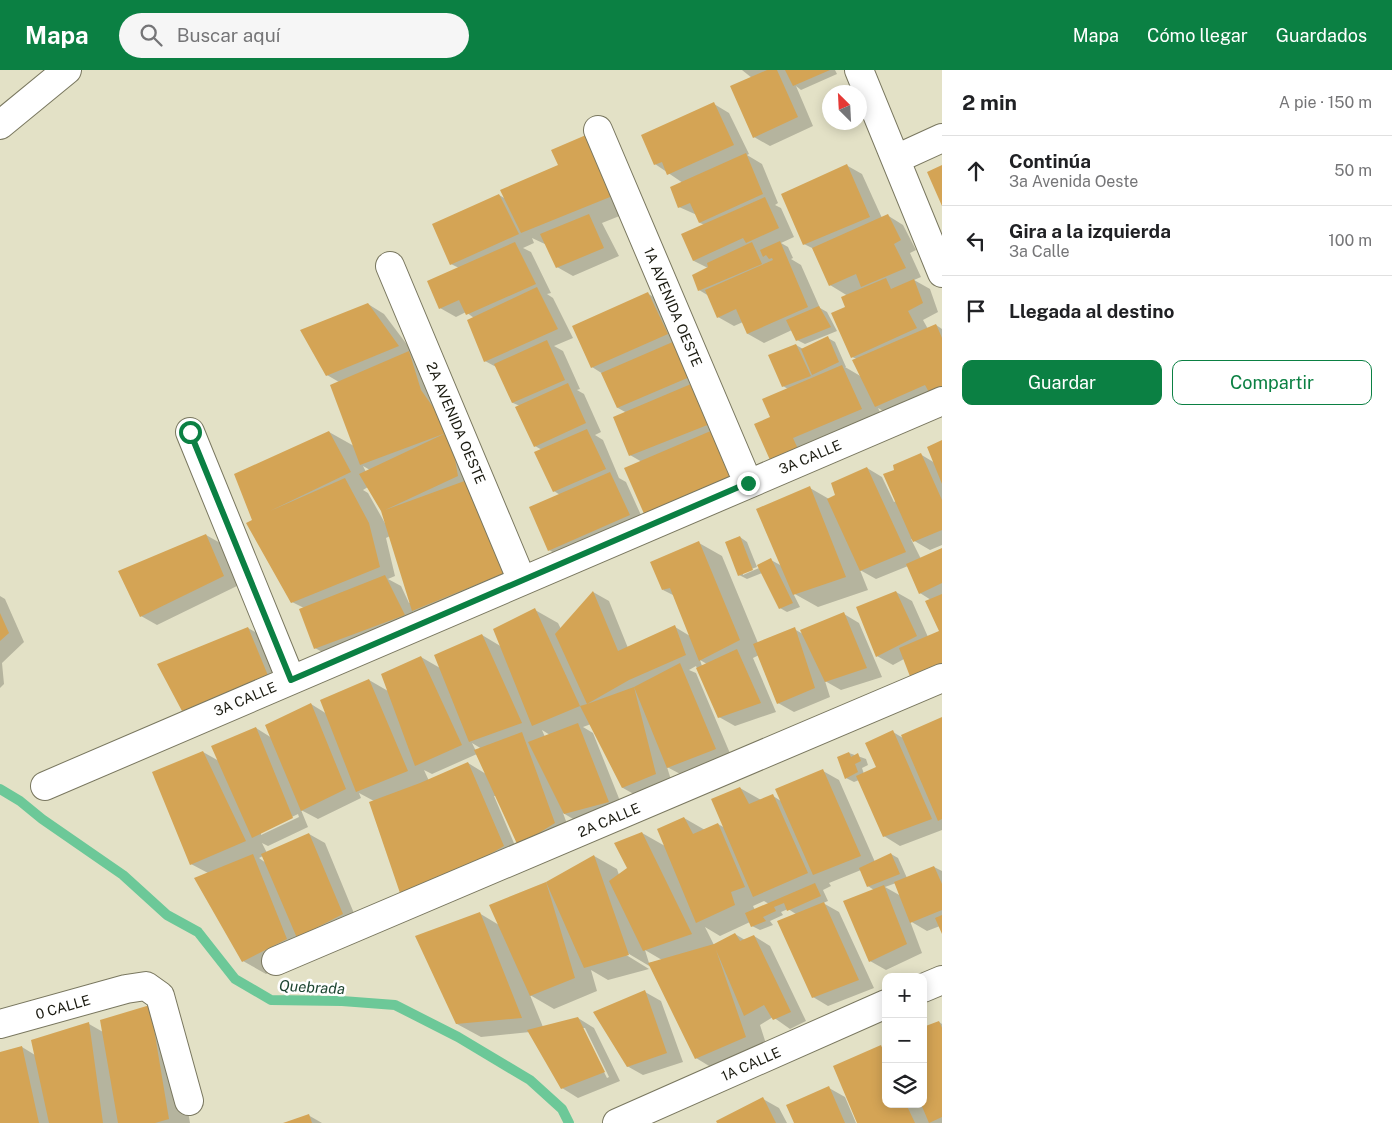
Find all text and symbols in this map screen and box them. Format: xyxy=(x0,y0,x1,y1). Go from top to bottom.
search box xyxy=(119,13,469,58)
text: Mapa xyxy=(25,21,89,49)
icon: search xyxy=(137,21,165,49)
text: Buscar aquí xyxy=(177,24,280,46)
text: Mapa xyxy=(1073,25,1119,46)
text: Cómo llegar xyxy=(1147,25,1248,46)
text: Guardados xyxy=(1276,25,1367,46)
north arrow xyxy=(822,85,867,130)
text: 2 min xyxy=(962,90,1017,115)
text: A pie · 150 m xyxy=(1279,93,1372,112)
text: Continúa xyxy=(1009,150,1091,172)
icon: ahead xyxy=(962,157,990,185)
text: 50 m xyxy=(1334,161,1372,180)
text: 3a Avenida Oeste xyxy=(1009,172,1138,191)
text: Gira a la izquierda xyxy=(1009,220,1171,242)
icon: left xyxy=(962,227,990,255)
text: 100 m xyxy=(1328,231,1372,250)
text: 3a Calle xyxy=(1009,242,1070,261)
street label: 1A AVENIDA OESTE xyxy=(641,245,705,369)
icon: arrive xyxy=(962,297,990,325)
text: Llegada al destino xyxy=(1009,300,1174,322)
street label: 2A AVENIDA OESTE xyxy=(423,360,489,486)
button: Guardar xyxy=(962,360,1162,405)
button: Compartir xyxy=(1172,360,1372,405)
route start xyxy=(179,421,202,444)
street label: 3A CALLE xyxy=(776,437,844,477)
route end xyxy=(737,472,760,495)
street label: 3A CALLE xyxy=(211,679,279,719)
street label: 2A CALLE xyxy=(576,800,642,840)
map controls xyxy=(882,973,927,1108)
button: + xyxy=(882,973,927,1018)
water label: Quebrada xyxy=(279,977,345,997)
street label: 0 CALLE xyxy=(34,992,92,1022)
button: − xyxy=(882,1018,927,1063)
street label: 1A CALLE xyxy=(719,1044,783,1084)
button: layers xyxy=(882,1063,927,1108)

